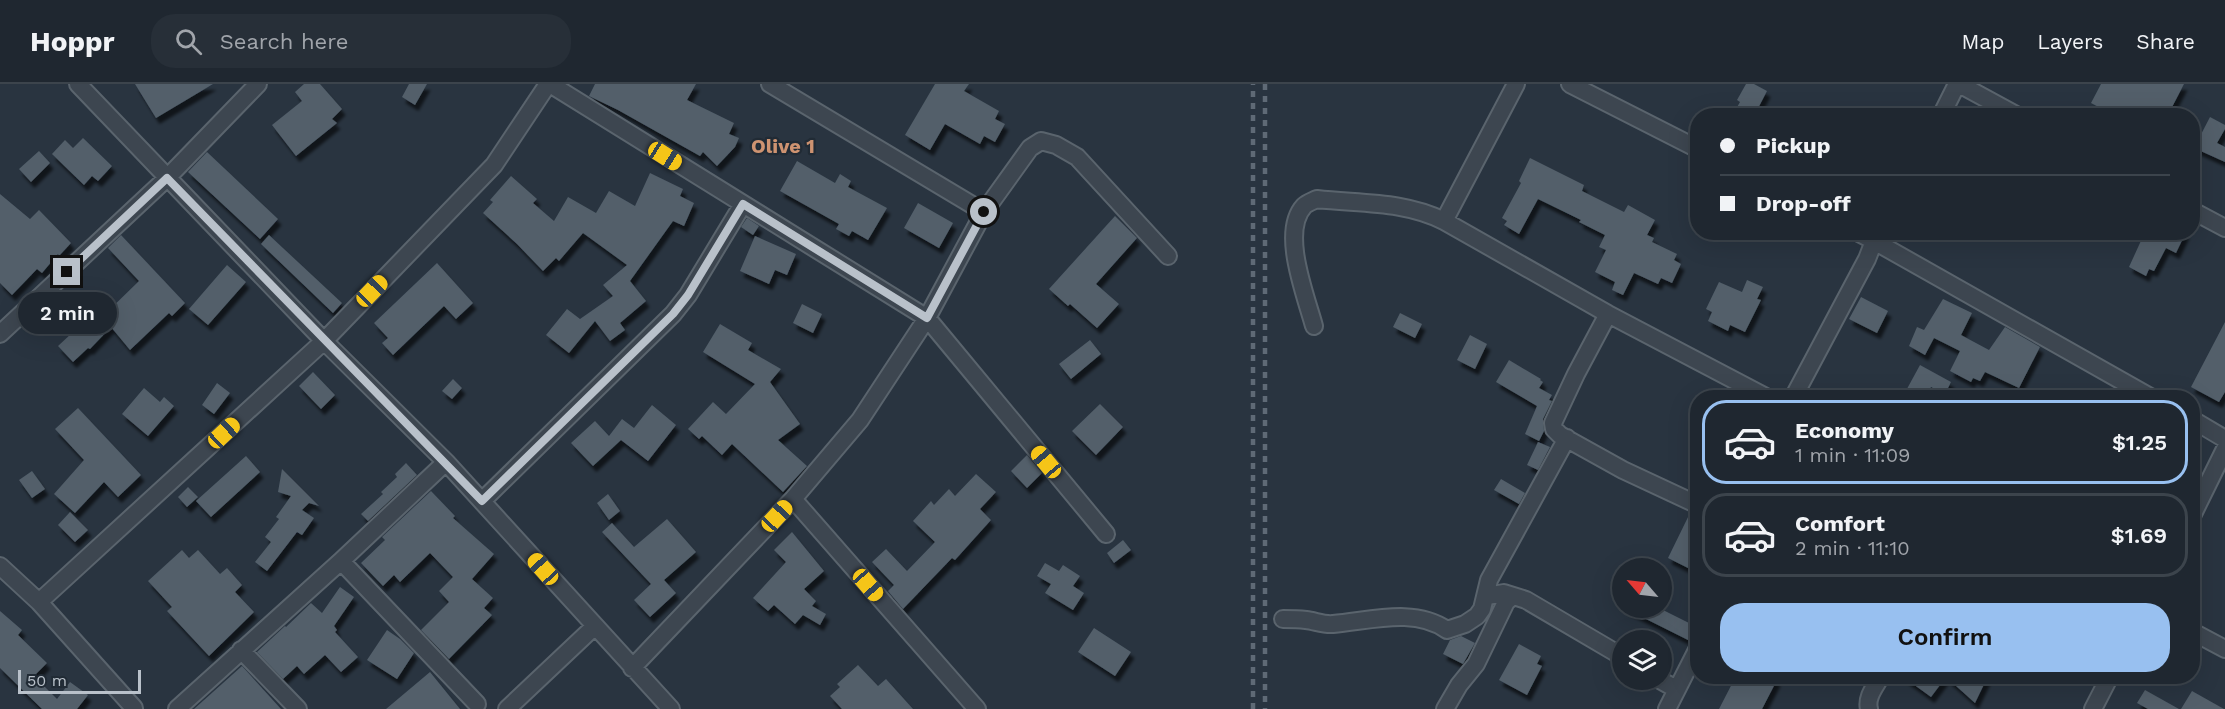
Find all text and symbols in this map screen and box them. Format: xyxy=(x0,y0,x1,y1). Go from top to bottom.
search box xyxy=(151,14,571,68)
text: Hoppr xyxy=(30,25,115,58)
icon: search xyxy=(172,25,205,58)
text: Search here xyxy=(220,29,349,54)
text: Map xyxy=(1961,29,2004,54)
text: Layers xyxy=(2037,29,2103,54)
text: Share xyxy=(2136,29,2195,54)
text: Pickup xyxy=(1756,133,1831,158)
district label: Olive 1 xyxy=(751,134,815,158)
car xyxy=(645,139,685,173)
text: Drop-off xyxy=(1756,191,1851,216)
route start xyxy=(970,198,997,225)
route end xyxy=(53,258,80,285)
car xyxy=(353,272,391,310)
callout: 2 min xyxy=(17,293,116,335)
text: 2 min xyxy=(40,301,95,325)
car xyxy=(205,414,243,452)
icon: car xyxy=(1723,415,1777,469)
text: Economy xyxy=(1795,418,1894,443)
text: $1.25 xyxy=(2112,430,2167,455)
car xyxy=(1028,442,1064,482)
text: 1 min · 11:09 xyxy=(1795,443,1910,467)
car xyxy=(758,497,796,535)
icon: car xyxy=(1723,508,1777,562)
text: Comfort xyxy=(1795,511,1885,536)
text: $1.69 xyxy=(2111,523,2167,548)
text: 2 min · 11:10 xyxy=(1795,536,1910,560)
car xyxy=(524,550,562,588)
north arrow xyxy=(1612,558,1672,618)
map controls xyxy=(1612,558,1672,690)
car xyxy=(849,566,887,604)
button: Confirm xyxy=(1720,603,2170,672)
button: layers xyxy=(1612,630,1672,690)
scale bar xyxy=(18,667,141,694)
text: 50 m xyxy=(27,671,67,690)

